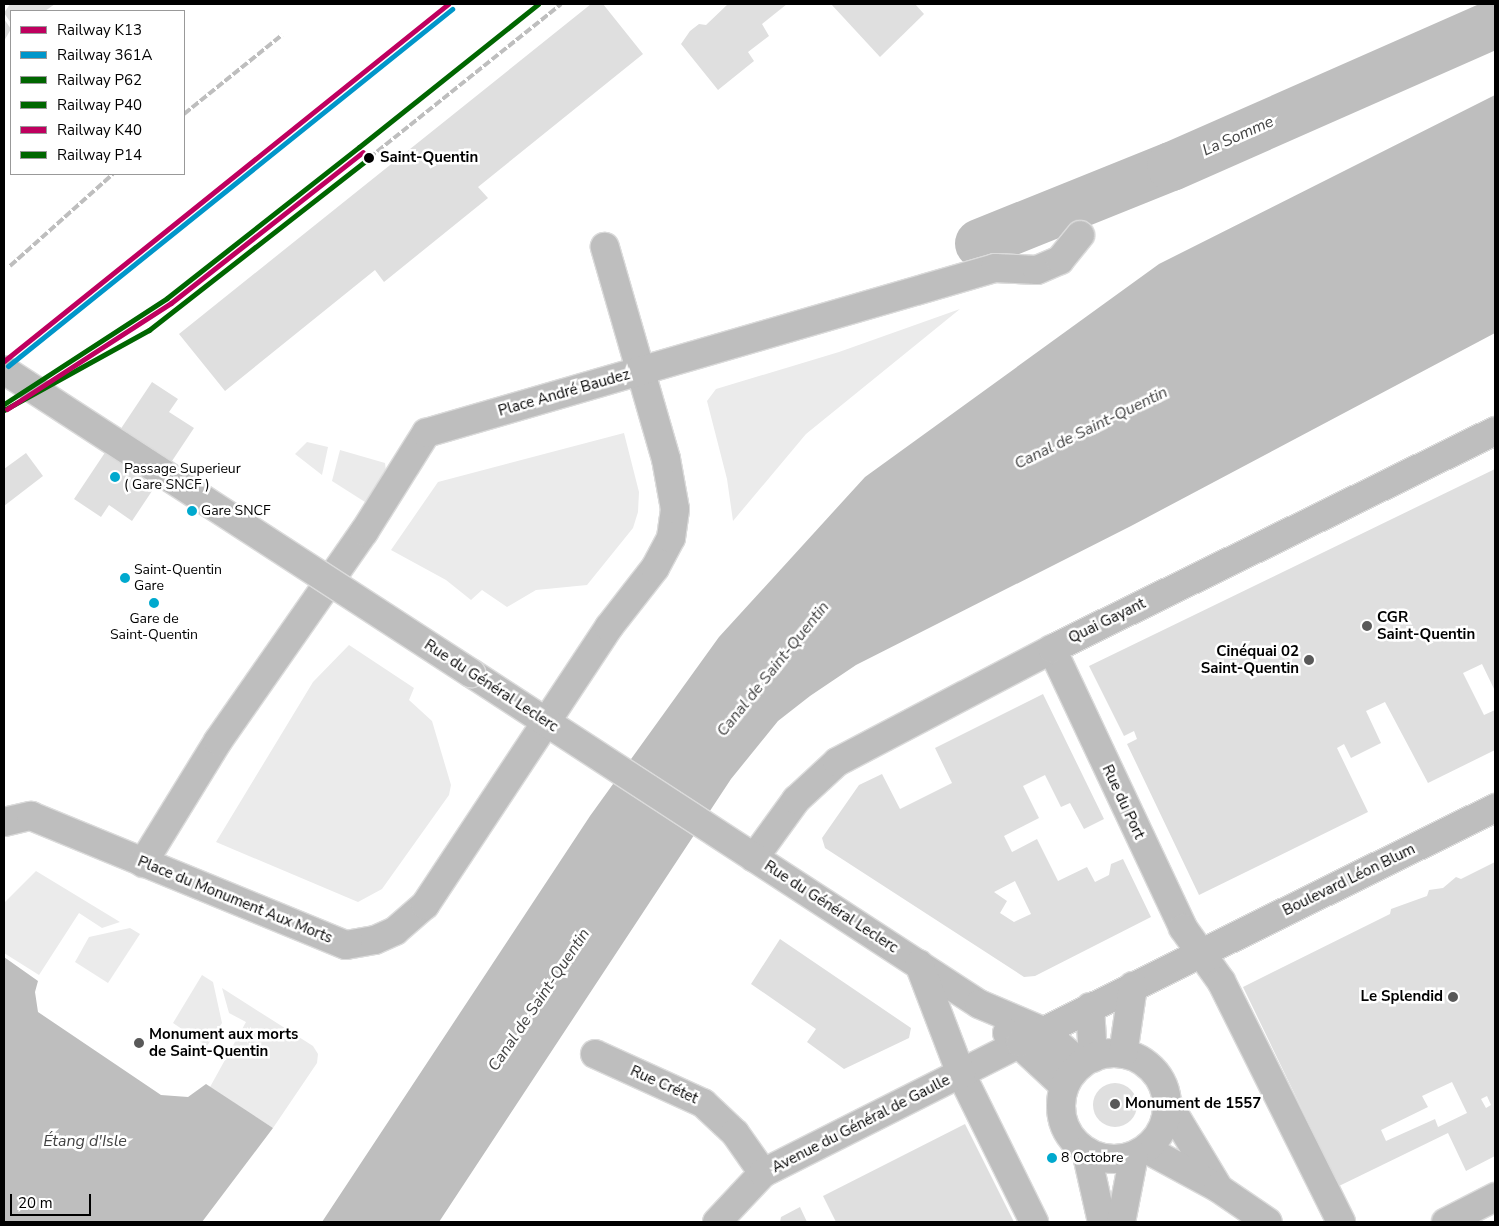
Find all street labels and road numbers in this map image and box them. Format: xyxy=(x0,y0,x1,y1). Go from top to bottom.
street label: Place André Baudez xyxy=(496,366,632,420)
street label: Quai Gayant xyxy=(1066,595,1148,647)
street label: Rue du Général Leclerc xyxy=(421,636,561,736)
street label: Rue du Port xyxy=(1098,762,1148,842)
street label: Boulevard Léon Blum xyxy=(1280,840,1418,920)
street label: Place du Monument Aux Morts xyxy=(135,853,335,947)
street label: Rue du Général Leclerc xyxy=(761,857,901,957)
street label: Rue Crétet xyxy=(627,1062,701,1108)
street label: Avenue du Général de Gaulle xyxy=(769,1071,953,1177)

